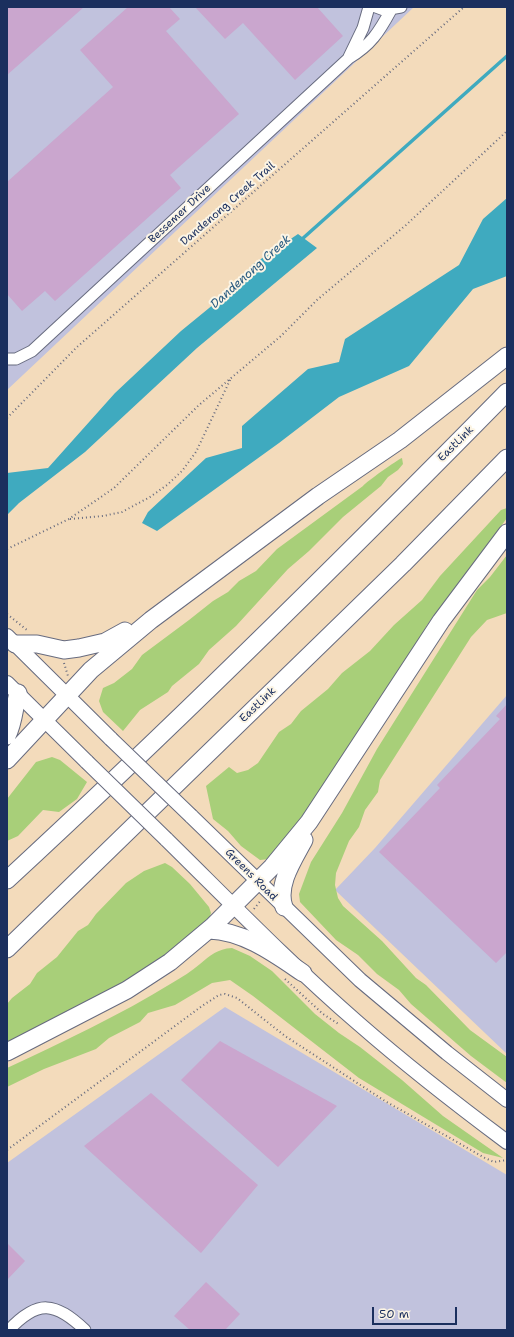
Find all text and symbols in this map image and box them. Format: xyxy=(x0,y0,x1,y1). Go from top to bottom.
street label: Dandenong Creek Trail xyxy=(178,159,278,249)
street label: Bessemer Drive xyxy=(146,182,214,246)
water label: Dandenong Creek xyxy=(208,232,294,312)
street label: EastLink xyxy=(435,423,477,465)
street label: EastLink xyxy=(237,685,279,725)
street label: Greens Road xyxy=(222,846,280,904)
scale bar xyxy=(374,1299,459,1325)
text: 50 m xyxy=(379,1306,409,1322)

